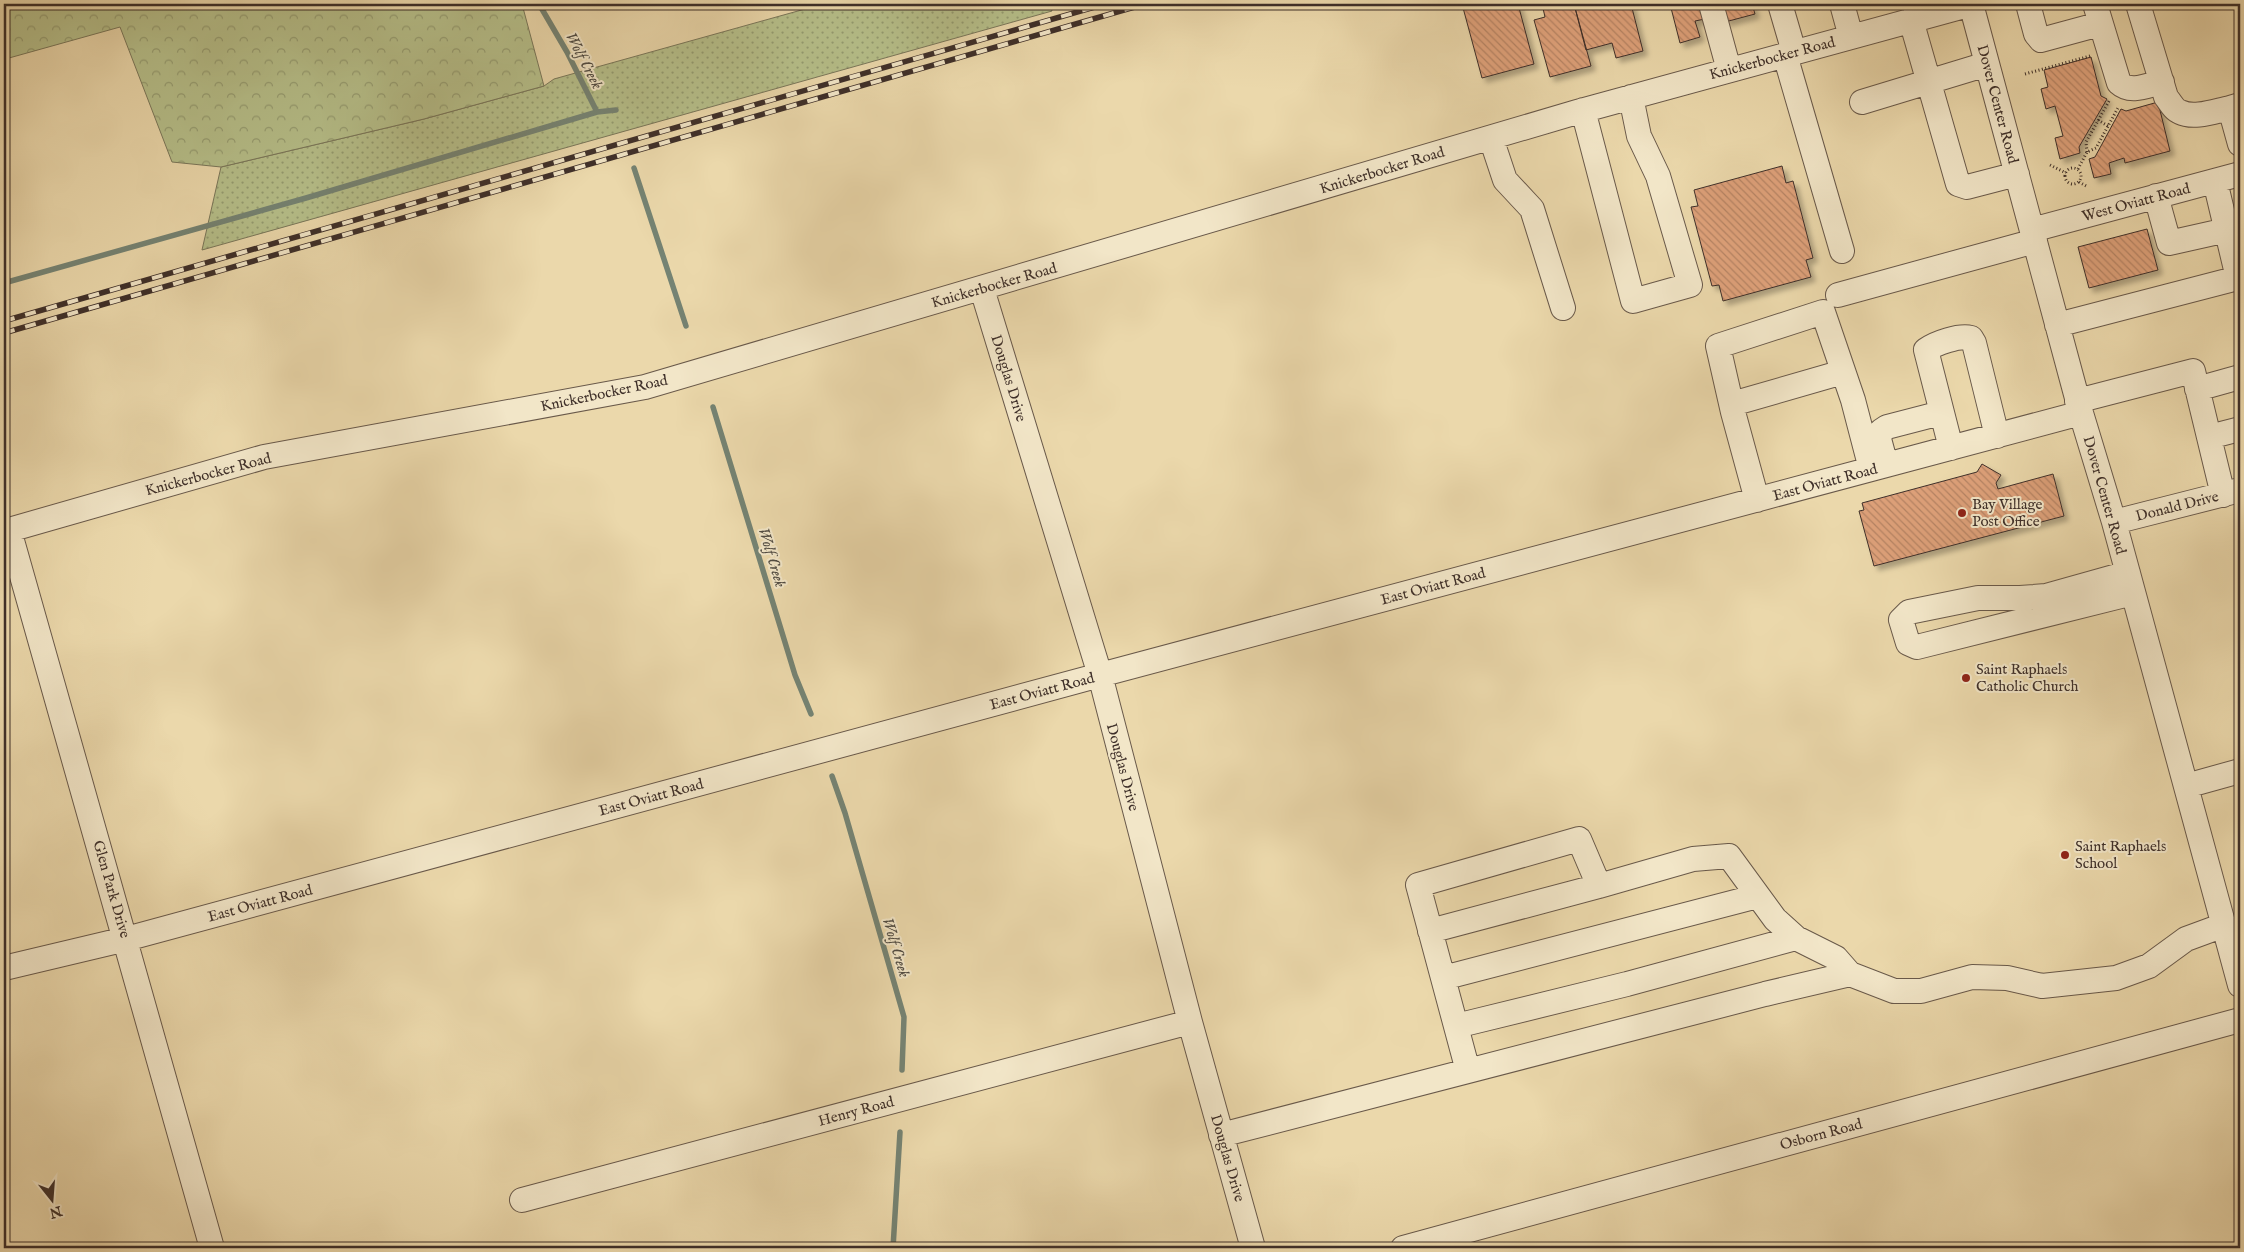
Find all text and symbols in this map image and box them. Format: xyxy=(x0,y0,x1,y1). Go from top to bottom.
water label: Wolf Creek xyxy=(560,29,607,93)
street label: Knickerbocker Road xyxy=(1707,32,1838,84)
street label: Dover Center Road xyxy=(1972,43,2023,167)
street label: Knickerbocker Road xyxy=(1317,142,1448,199)
street label: West Oviatt Road xyxy=(2080,179,2193,226)
street label: Knickerbocker Road xyxy=(929,258,1060,312)
street label: Douglas Drive xyxy=(986,332,1031,424)
street label: Knickerbocker Road xyxy=(539,371,670,416)
street label: Dover Center Road xyxy=(2079,434,2131,558)
street label: Knickerbocker Road xyxy=(143,448,274,500)
street label: East Oviatt Road xyxy=(1771,459,1881,506)
street label: Donald Drive xyxy=(2134,487,2221,526)
place label: Bay Village Post Office xyxy=(1972,495,2043,531)
marker: Bay Village Post Office xyxy=(1956,507,1968,519)
water label: Wolf Creek xyxy=(753,525,790,591)
street label: East Oviatt Road xyxy=(1379,563,1489,610)
place label: Saint Raphaels Catholic Church xyxy=(1976,660,2078,696)
street label: East Oviatt Road xyxy=(988,668,1098,715)
marker: Saint Raphaels Catholic Church xyxy=(1960,672,1972,684)
street label: Douglas Drive xyxy=(1102,721,1143,813)
street label: East Oviatt Road xyxy=(597,774,707,821)
place label: Saint Raphaels School xyxy=(2075,837,2166,873)
street label: Glen Park Drive xyxy=(88,838,135,940)
marker: Saint Raphaels School xyxy=(2059,849,2071,861)
street label: East Oviatt Road xyxy=(206,880,316,927)
water label: Wolf Creek xyxy=(877,915,914,981)
street label: Henry Road xyxy=(816,1092,897,1131)
street label: Douglas Drive xyxy=(1206,1112,1249,1204)
street label: Osborn Road xyxy=(1778,1114,1865,1155)
north arrow xyxy=(28,1174,78,1224)
text: N xyxy=(47,1201,65,1222)

